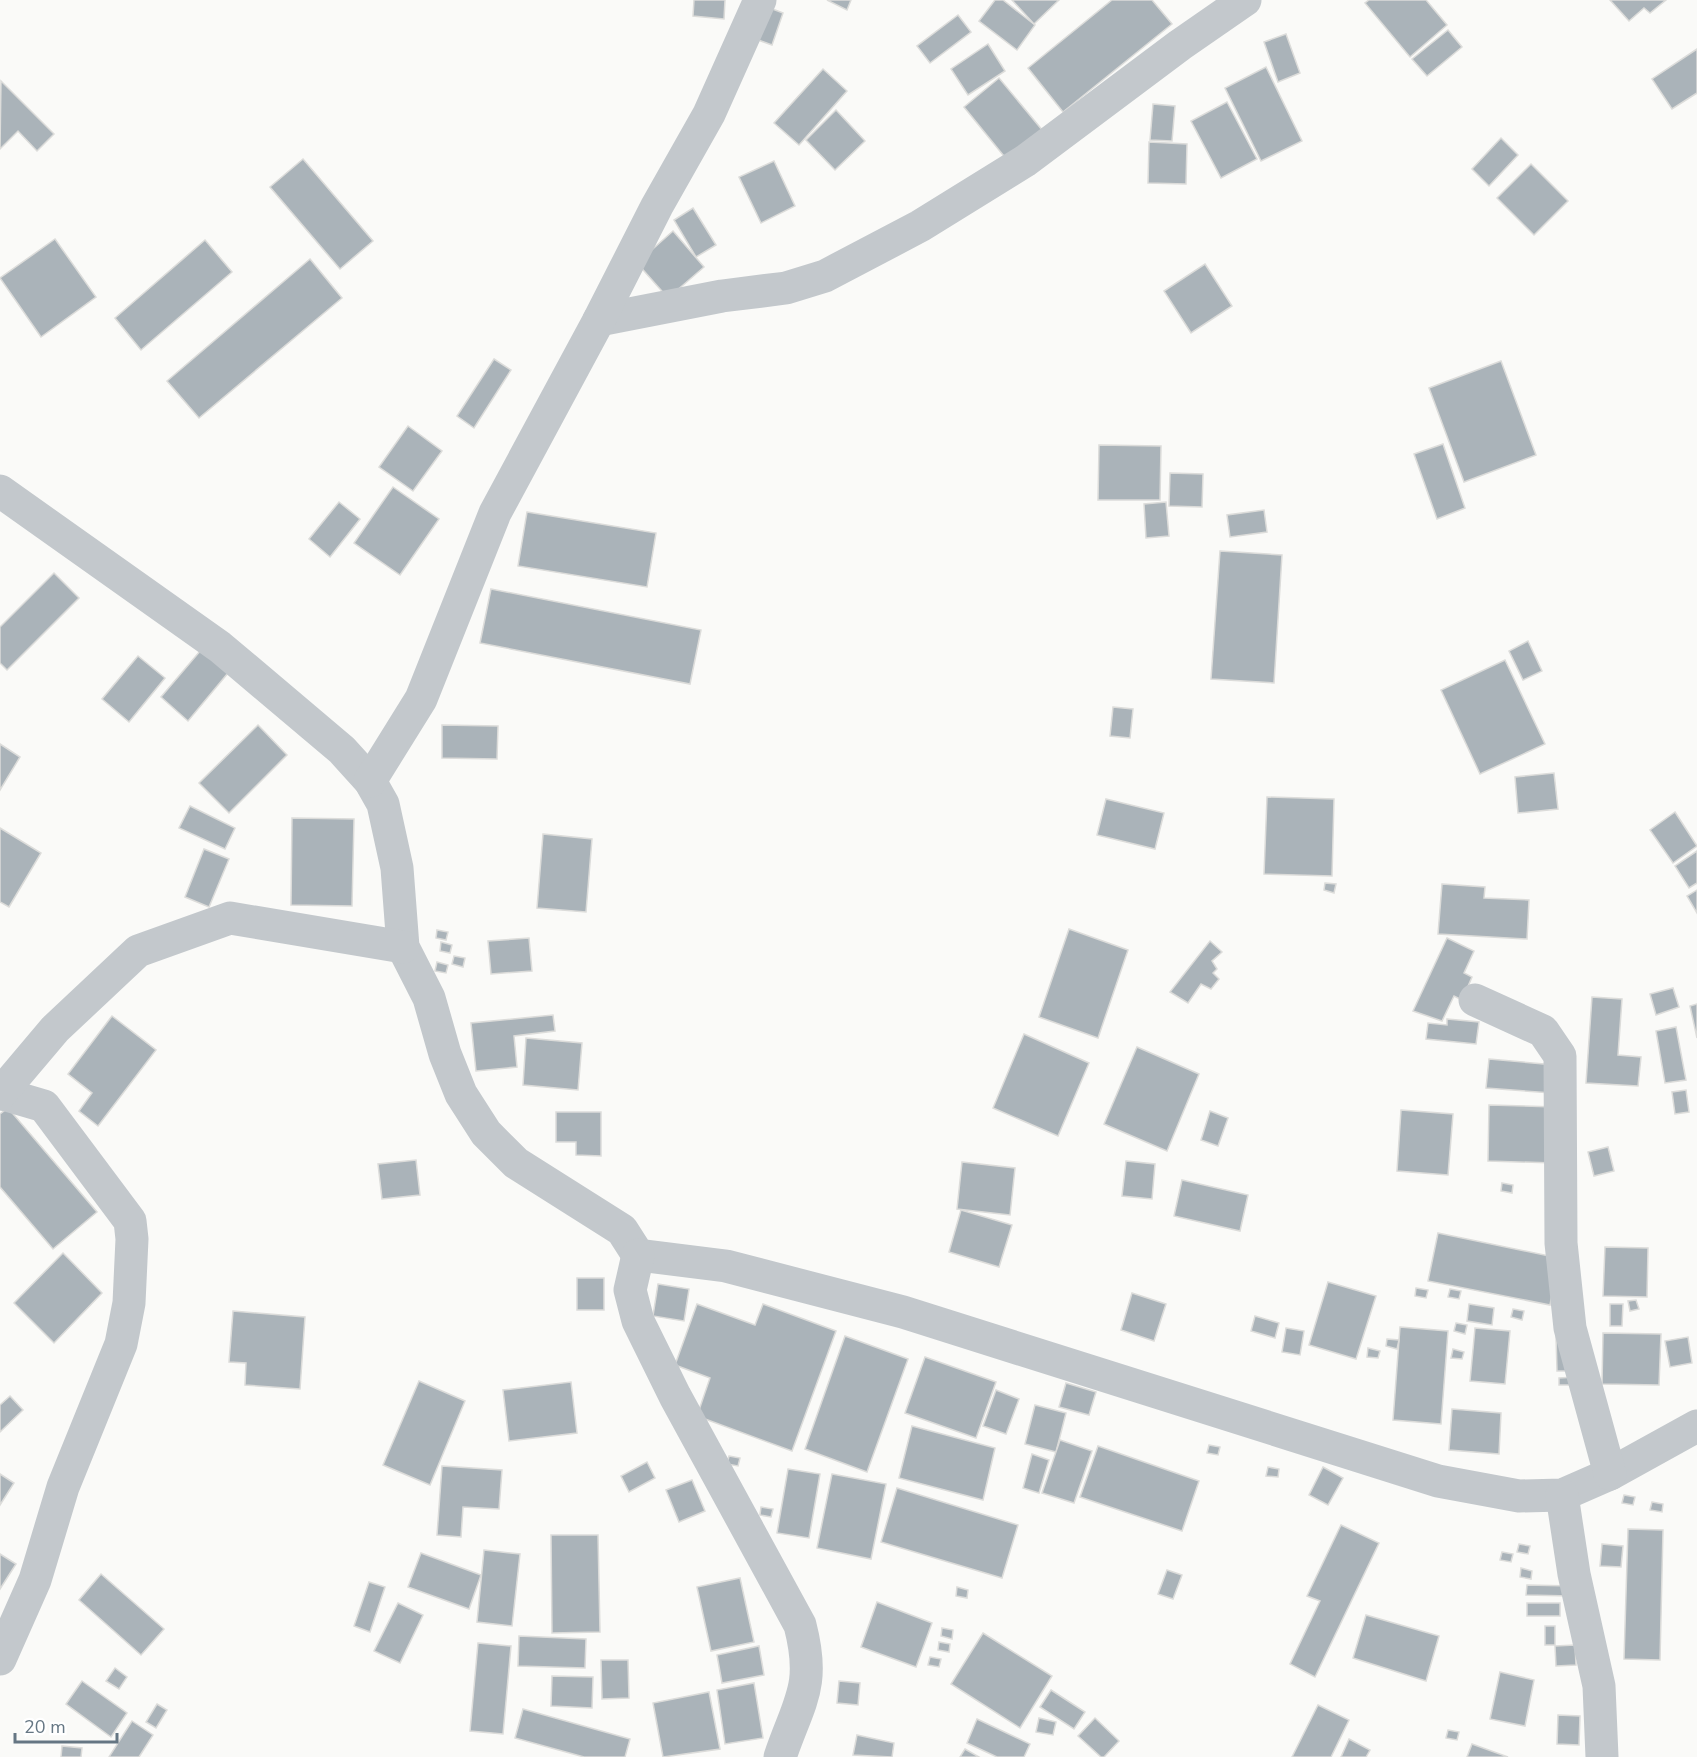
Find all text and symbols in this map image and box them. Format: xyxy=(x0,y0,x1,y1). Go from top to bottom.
scale bar xyxy=(15,1706,117,1744)
text: 20 m xyxy=(24,1715,66,1739)

